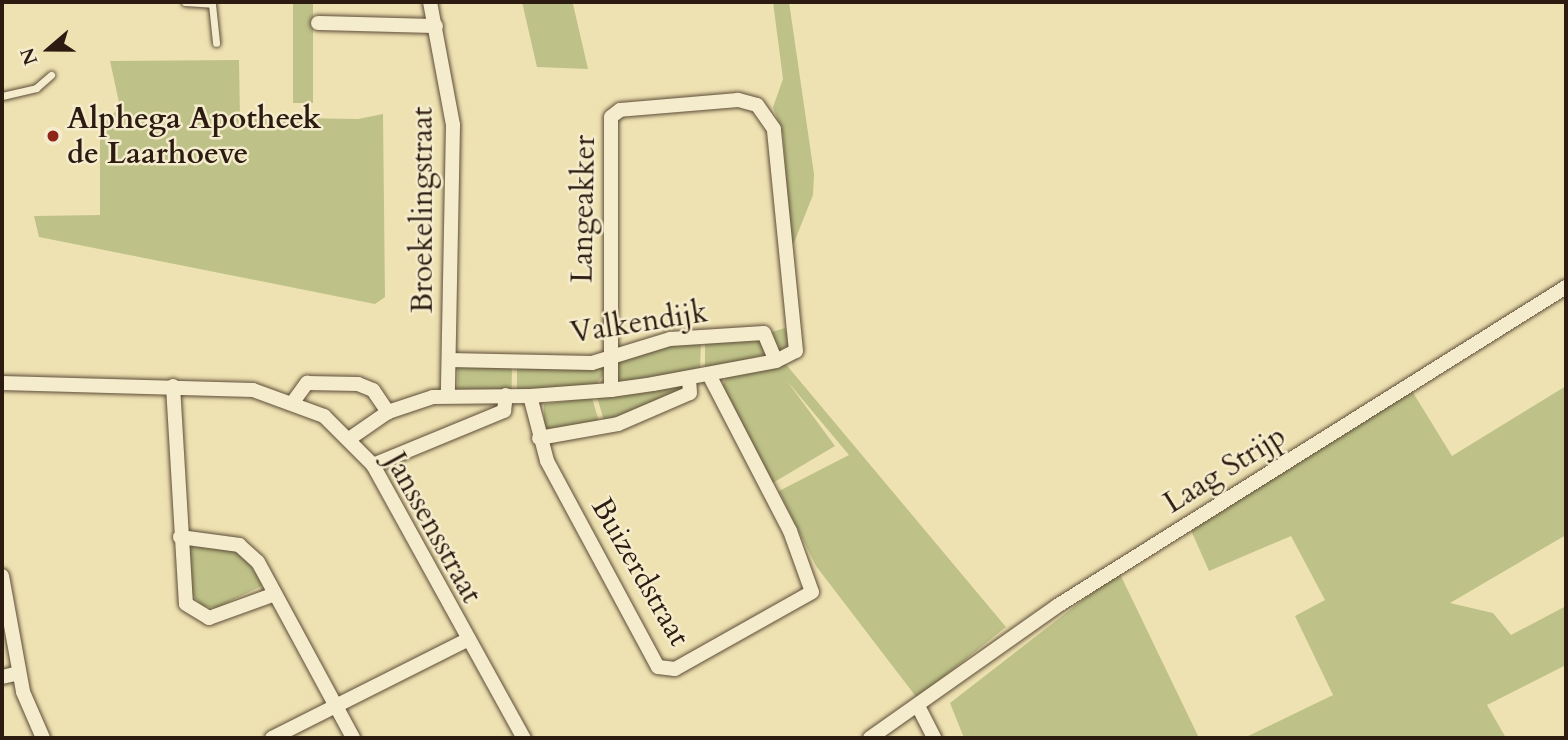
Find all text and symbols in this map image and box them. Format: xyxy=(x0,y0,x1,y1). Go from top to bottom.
north arrow xyxy=(14,14,84,84)
text: N xyxy=(14,44,44,68)
place label: Alphega Apotheek de Laarhoeve xyxy=(67,101,321,172)
street label: Broekelingstraat xyxy=(405,107,441,313)
marker: Alphega Apotheek de Laarhoeve xyxy=(45,128,61,144)
street label: Langeakker xyxy=(565,135,603,283)
street label: Valkendijk xyxy=(568,294,710,352)
street label: Laag Strijp xyxy=(1157,418,1293,522)
street label: Janssensstraat xyxy=(377,446,489,610)
street label: Buizerdstraat xyxy=(583,492,697,652)

